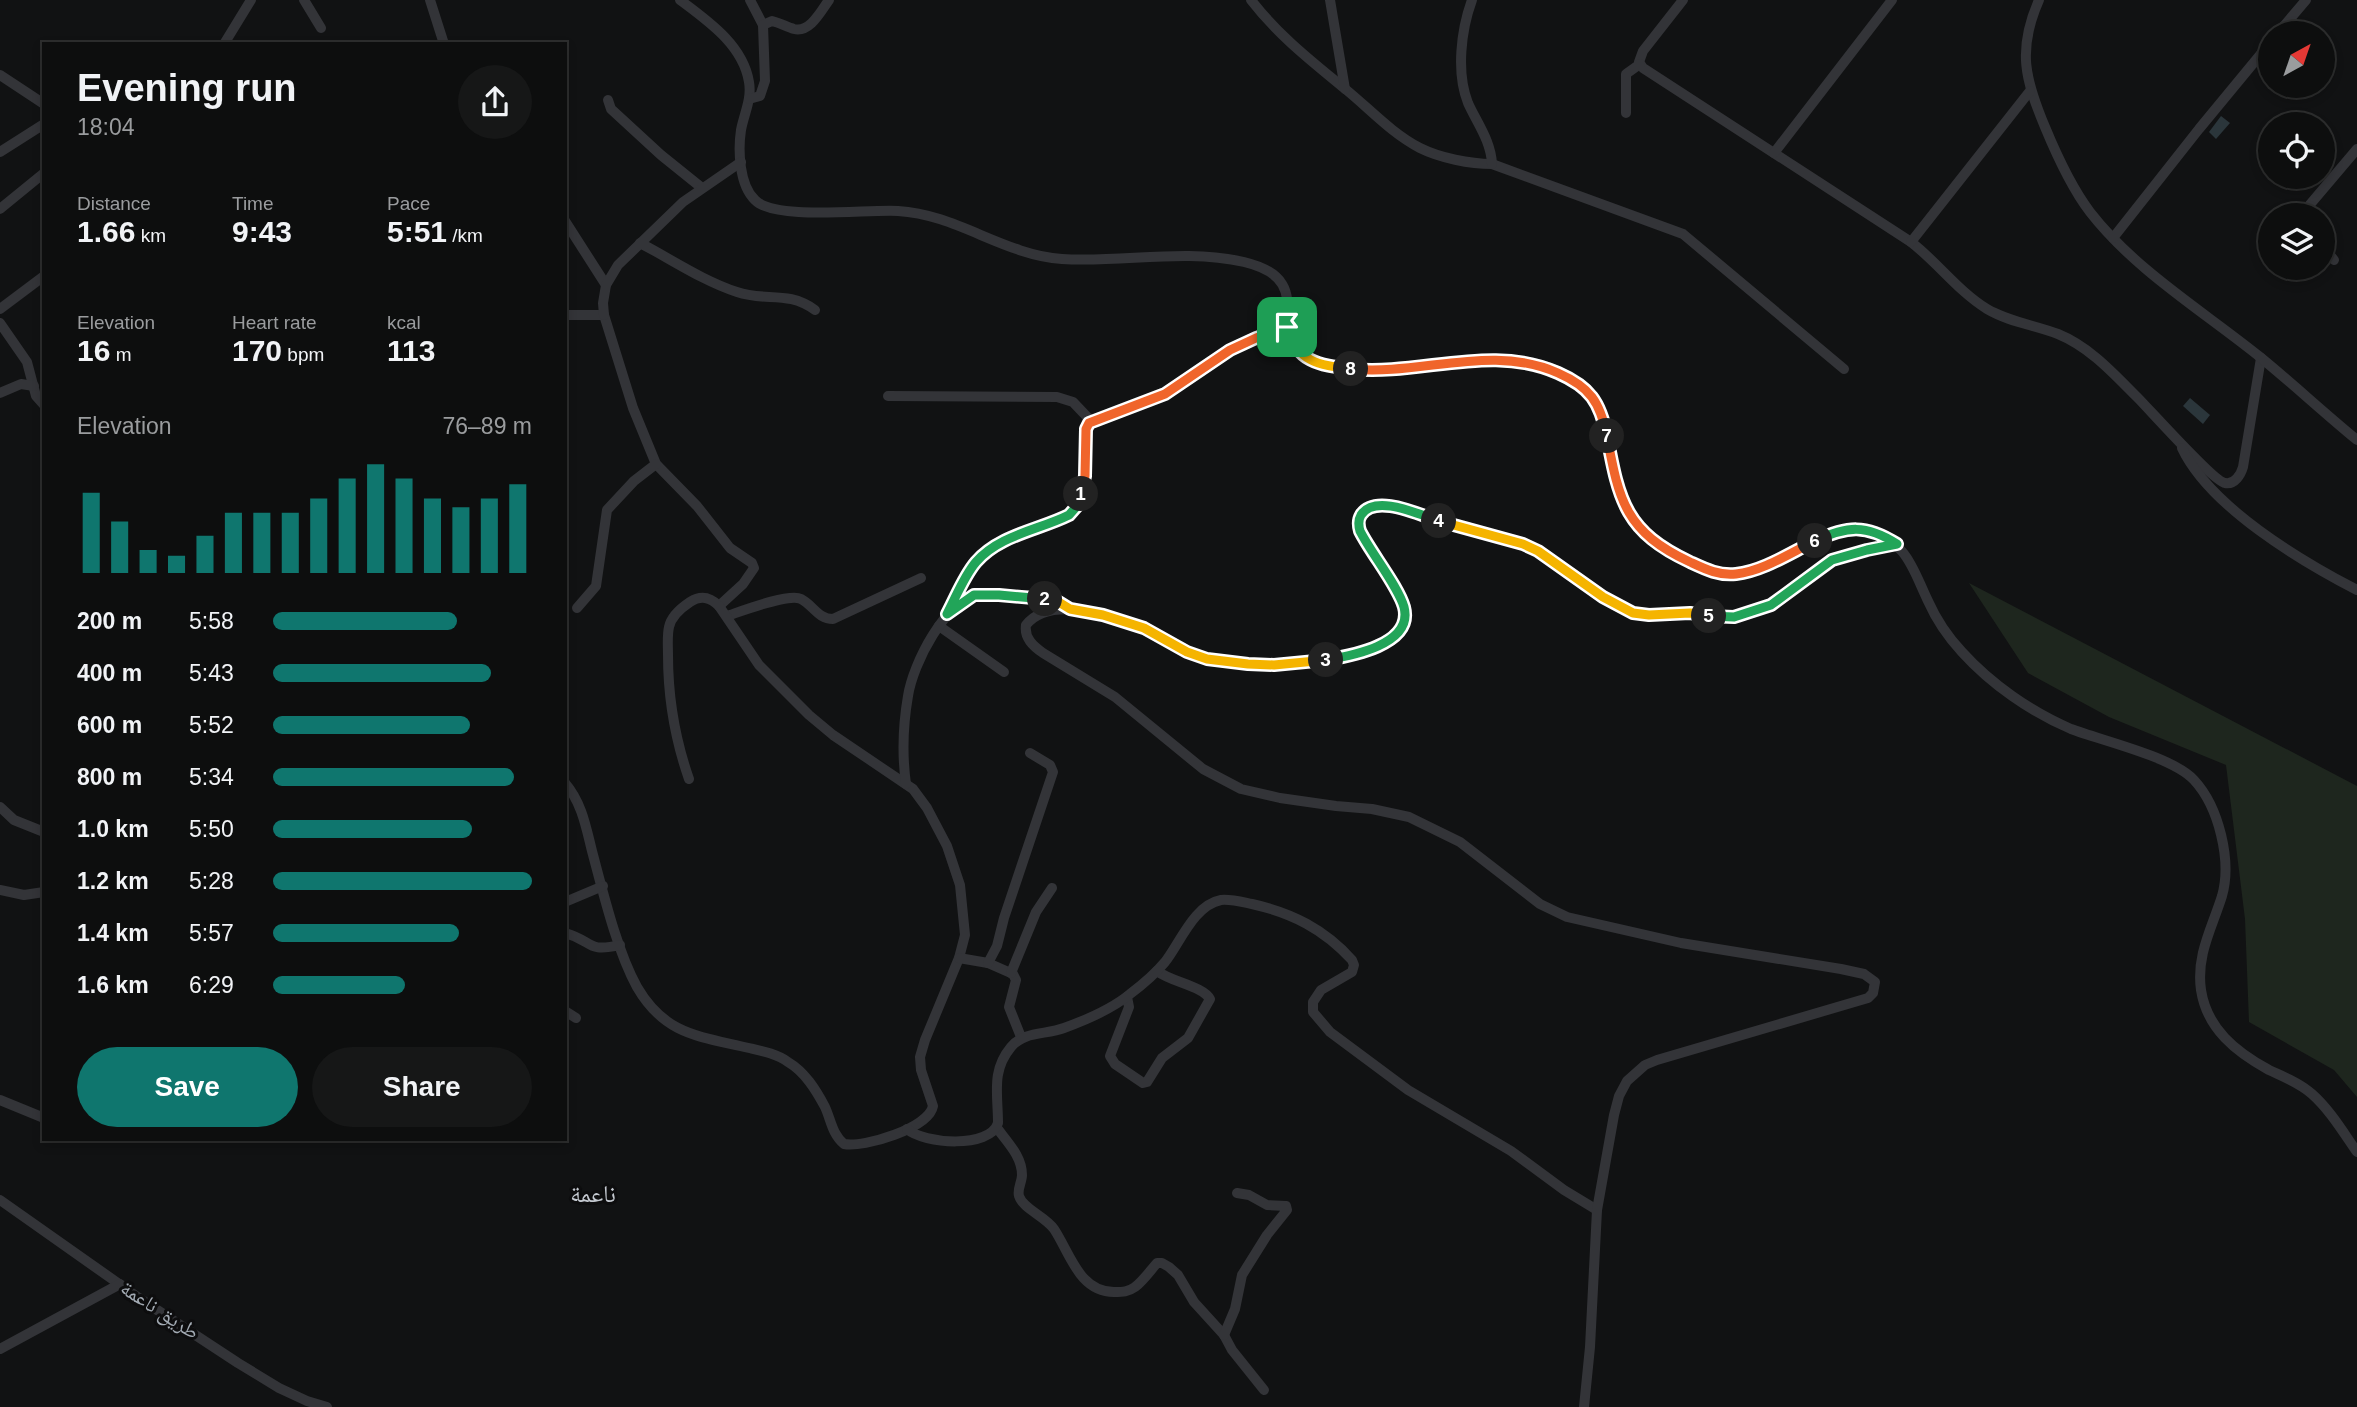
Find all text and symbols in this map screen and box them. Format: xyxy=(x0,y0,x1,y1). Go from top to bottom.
north arrow xyxy=(2258,21,2334,98)
map controls xyxy=(2258,21,2335,280)
button: share xyxy=(458,65,532,139)
text: Evening run xyxy=(77,67,297,109)
button: locate xyxy=(2258,112,2335,189)
text: 18:04 xyxy=(77,114,135,140)
text: Distance xyxy=(77,193,151,214)
text: Time xyxy=(232,193,274,214)
text: Pace xyxy=(387,193,430,214)
button: layers xyxy=(2258,203,2335,280)
text: 1.66 xyxy=(77,215,135,248)
text: 9:43 xyxy=(232,215,292,248)
text: 5:51 xyxy=(387,215,447,248)
text: km xyxy=(135,225,166,246)
text: /km xyxy=(447,225,483,246)
pin xyxy=(1257,297,1317,357)
icon: arrive xyxy=(1268,308,1306,346)
text: Elevation xyxy=(77,312,155,333)
text: Heart rate xyxy=(232,312,316,333)
text: kcal xyxy=(387,312,421,333)
text: 16 xyxy=(77,334,110,367)
text: 170 xyxy=(232,334,282,367)
text: 113 xyxy=(387,334,435,367)
text: m xyxy=(110,344,131,365)
text: bpm xyxy=(282,344,324,365)
pin: 8 xyxy=(1334,352,1368,386)
text: 8 xyxy=(1345,358,1356,379)
text: Elevation xyxy=(77,413,172,439)
text: 76–89 m xyxy=(442,413,532,439)
pin: 7 xyxy=(1590,418,1624,453)
text: 7 xyxy=(1601,425,1612,446)
pin: 1 xyxy=(1064,476,1098,512)
text: 1 xyxy=(1075,483,1086,504)
pin: 4 xyxy=(1422,504,1456,538)
text: 4 xyxy=(1433,510,1444,531)
pin: 6 xyxy=(1798,524,1832,558)
text: 6 xyxy=(1809,530,1820,551)
pin: 2 xyxy=(1028,582,1062,616)
text: 2 xyxy=(1039,588,1050,609)
pin: 5 xyxy=(1692,598,1726,634)
text: 5 xyxy=(1703,605,1714,626)
text: 200 m xyxy=(77,608,142,634)
text: 5:58 xyxy=(189,608,234,634)
pin: 3 xyxy=(1308,642,1344,678)
text: 3 xyxy=(1320,649,1331,670)
text: 400 m xyxy=(77,660,142,686)
text: 5:43 xyxy=(189,660,234,686)
text: 600 m xyxy=(77,712,142,738)
text: 5:52 xyxy=(189,712,234,738)
text: 800 m xyxy=(77,764,142,790)
text: 5:34 xyxy=(189,764,234,790)
text: 1.0 km xyxy=(77,816,149,842)
text: 5:50 xyxy=(189,816,234,842)
text: 1.2 km xyxy=(77,868,149,894)
text: 5:28 xyxy=(189,868,234,894)
text: 1.4 km xyxy=(77,920,149,946)
text: 5:57 xyxy=(189,920,234,946)
text: 1.6 km xyxy=(77,972,149,998)
text: 6:29 xyxy=(189,972,234,998)
button: Save xyxy=(77,1047,298,1127)
button: Share xyxy=(312,1047,532,1127)
district label: ناعمة xyxy=(570,1180,616,1207)
street label: طريق ناعمة xyxy=(116,1276,204,1345)

